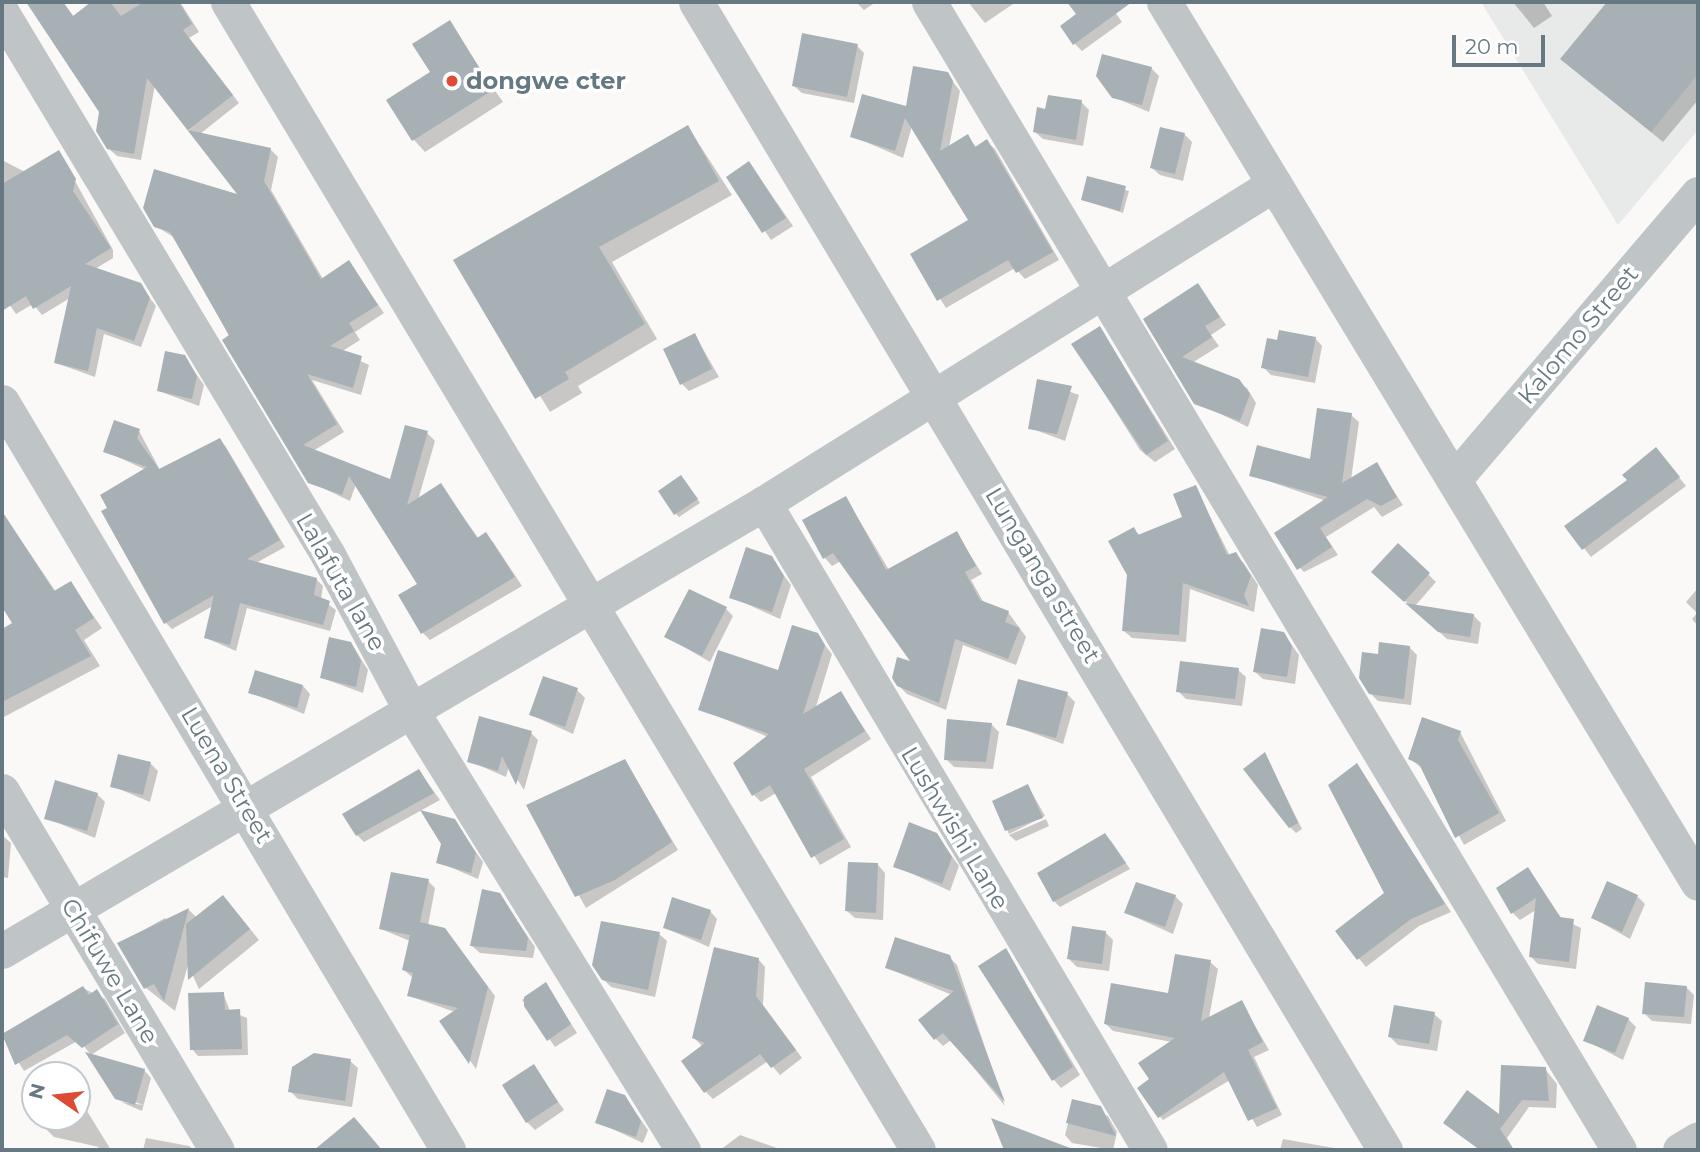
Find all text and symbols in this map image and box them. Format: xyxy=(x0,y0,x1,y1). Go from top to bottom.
scale bar xyxy=(1455,21,1548,65)
text: 20 m xyxy=(1465,34,1519,59)
place label: dongwe cter xyxy=(466,67,626,95)
marker: dongwe cter xyxy=(444,73,460,89)
street label: Kalomo Street xyxy=(1512,260,1644,410)
street label: Lunganga street xyxy=(979,482,1107,668)
street label: Lalafuta lane xyxy=(290,508,392,656)
street label: Luena Street xyxy=(175,702,279,848)
street label: Lushwishi Lane xyxy=(895,741,1015,915)
street label: Chifuwe Lane xyxy=(55,893,165,1049)
north arrow xyxy=(21,1061,91,1131)
text: N xyxy=(24,1081,50,1102)

